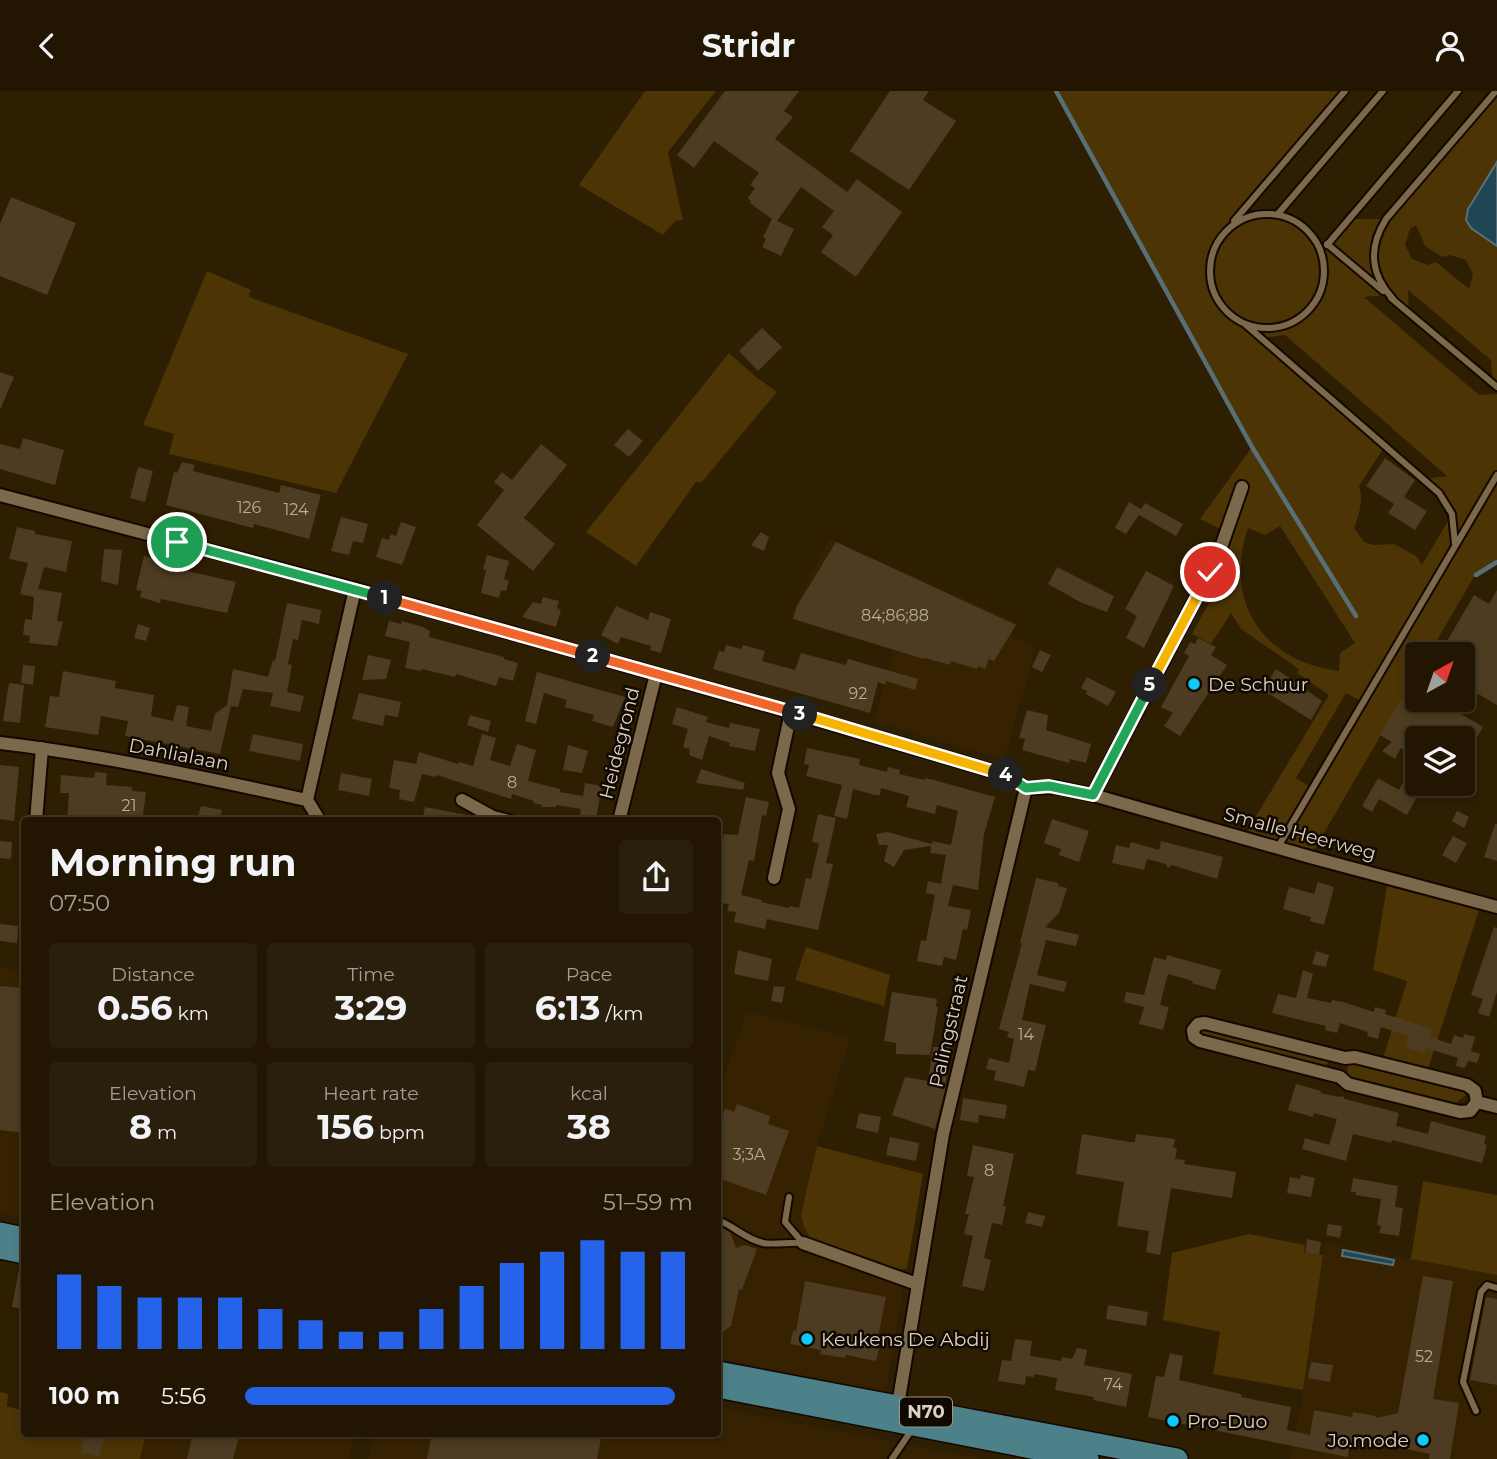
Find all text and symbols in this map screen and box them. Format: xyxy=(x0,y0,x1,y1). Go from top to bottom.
text: Stridr xyxy=(702,26,795,65)
icon: back xyxy=(28,27,66,65)
icon: person xyxy=(1431,27,1469,65)
house number: 126 xyxy=(237,498,262,517)
house number: 124 xyxy=(283,500,309,519)
pin xyxy=(147,512,207,572)
icon: arrive xyxy=(158,523,196,561)
pin xyxy=(1180,542,1240,602)
icon: check xyxy=(1191,553,1229,591)
pin: 1 xyxy=(368,581,402,615)
text: 1 xyxy=(381,586,388,609)
house number: 84;86;88 xyxy=(861,606,929,625)
pin: 2 xyxy=(576,639,610,673)
north arrow xyxy=(1405,642,1475,712)
map controls xyxy=(1405,642,1475,796)
text: 2 xyxy=(587,644,598,667)
pin: 5 xyxy=(1132,667,1168,703)
text: 5 xyxy=(1144,673,1155,696)
place label: De Schuur xyxy=(1208,673,1308,696)
marker: De Schuur xyxy=(1186,676,1202,692)
house number: 92 xyxy=(849,684,867,703)
street label: Heidegrond xyxy=(594,685,644,801)
pin: 3 xyxy=(782,697,818,731)
text: 3 xyxy=(794,702,805,725)
button: layers xyxy=(1405,726,1475,796)
street label: Dahlialaan xyxy=(127,734,231,775)
pin: 4 xyxy=(988,757,1024,793)
text: 4 xyxy=(999,763,1012,786)
house number: 8 xyxy=(507,773,517,792)
house number: 21 xyxy=(122,796,136,815)
street label: Smalle Heerweg xyxy=(1221,802,1379,865)
text: Morning run xyxy=(49,839,297,886)
button: share xyxy=(619,840,693,914)
text: 07:50 xyxy=(49,889,110,917)
text: Distance xyxy=(111,963,195,986)
text: Time xyxy=(347,963,395,986)
text: Pace xyxy=(566,963,612,986)
street label: Palingstraat xyxy=(924,972,973,1090)
text: 0.56 xyxy=(97,986,173,1029)
text: 3:29 xyxy=(335,986,407,1029)
text: 6:13 xyxy=(535,986,601,1029)
text: km xyxy=(173,1002,209,1025)
text: /km xyxy=(601,1002,643,1025)
house number: 14 xyxy=(1018,1025,1035,1044)
text: Elevation xyxy=(109,1082,197,1105)
text: Heart rate xyxy=(323,1082,419,1105)
text: kcal xyxy=(570,1082,608,1105)
text: 8 xyxy=(129,1105,152,1148)
text: 156 xyxy=(317,1105,374,1148)
text: 38 xyxy=(567,1105,611,1148)
text: m xyxy=(152,1121,177,1144)
text: bpm xyxy=(374,1121,425,1144)
house number: 3;3A xyxy=(733,1145,766,1164)
house number: 8 xyxy=(984,1161,994,1180)
text: Elevation xyxy=(49,1188,155,1216)
text: 51–59 m xyxy=(603,1188,693,1216)
place label: Keukens De Abdij xyxy=(821,1328,990,1351)
marker: Keukens De Abdij xyxy=(799,1331,815,1347)
house number: 52 xyxy=(1415,1347,1433,1366)
house number: 74 xyxy=(1104,1375,1123,1394)
text: 100 m xyxy=(49,1382,120,1410)
text: 5:56 xyxy=(161,1382,206,1410)
road number: N70 xyxy=(900,1397,952,1427)
place label: Pro-Duo xyxy=(1187,1410,1267,1433)
marker: Pro-Duo xyxy=(1165,1413,1181,1429)
place label: Jo.mode xyxy=(1326,1429,1409,1452)
marker: Jo.mode xyxy=(1415,1432,1431,1448)

